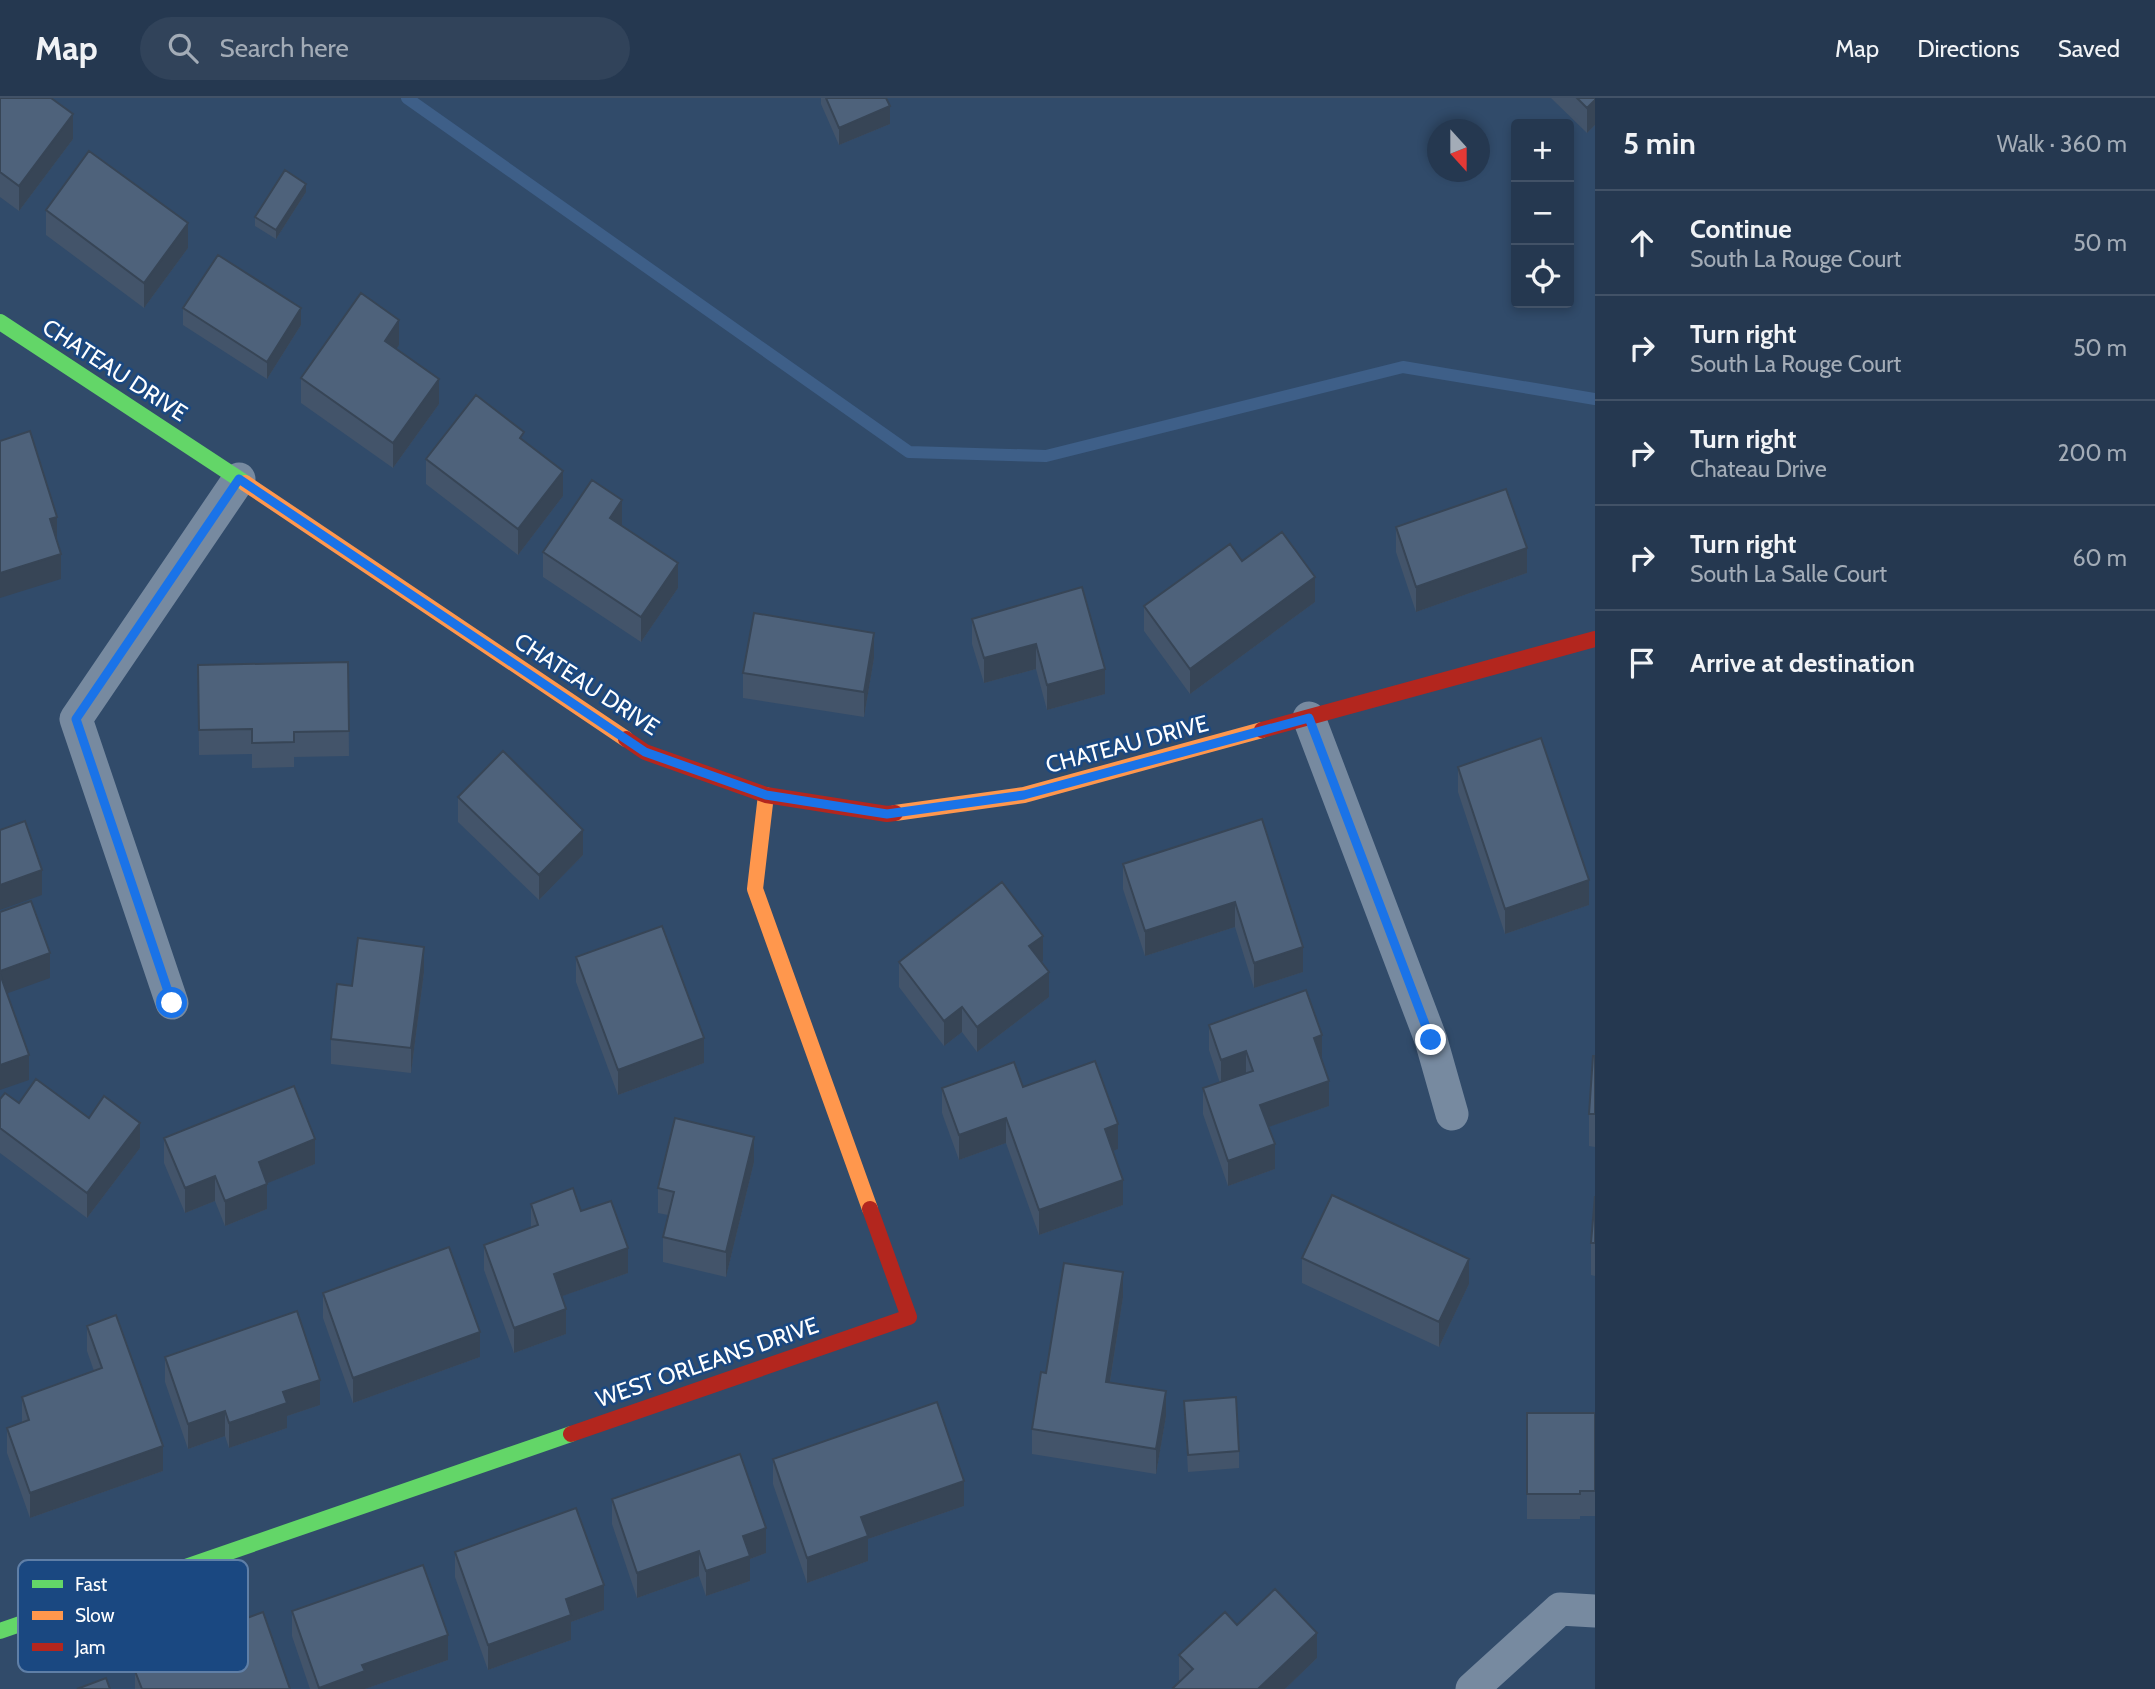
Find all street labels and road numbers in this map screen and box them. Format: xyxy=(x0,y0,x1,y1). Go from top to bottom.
street label: CHATEAU DRIVE xyxy=(37,313,193,427)
street label: CHATEAU DRIVE xyxy=(509,627,665,741)
street label: CHATEAU DRIVE xyxy=(1043,709,1211,779)
street label: WEST ORLEANS DRIVE xyxy=(592,1311,822,1413)

